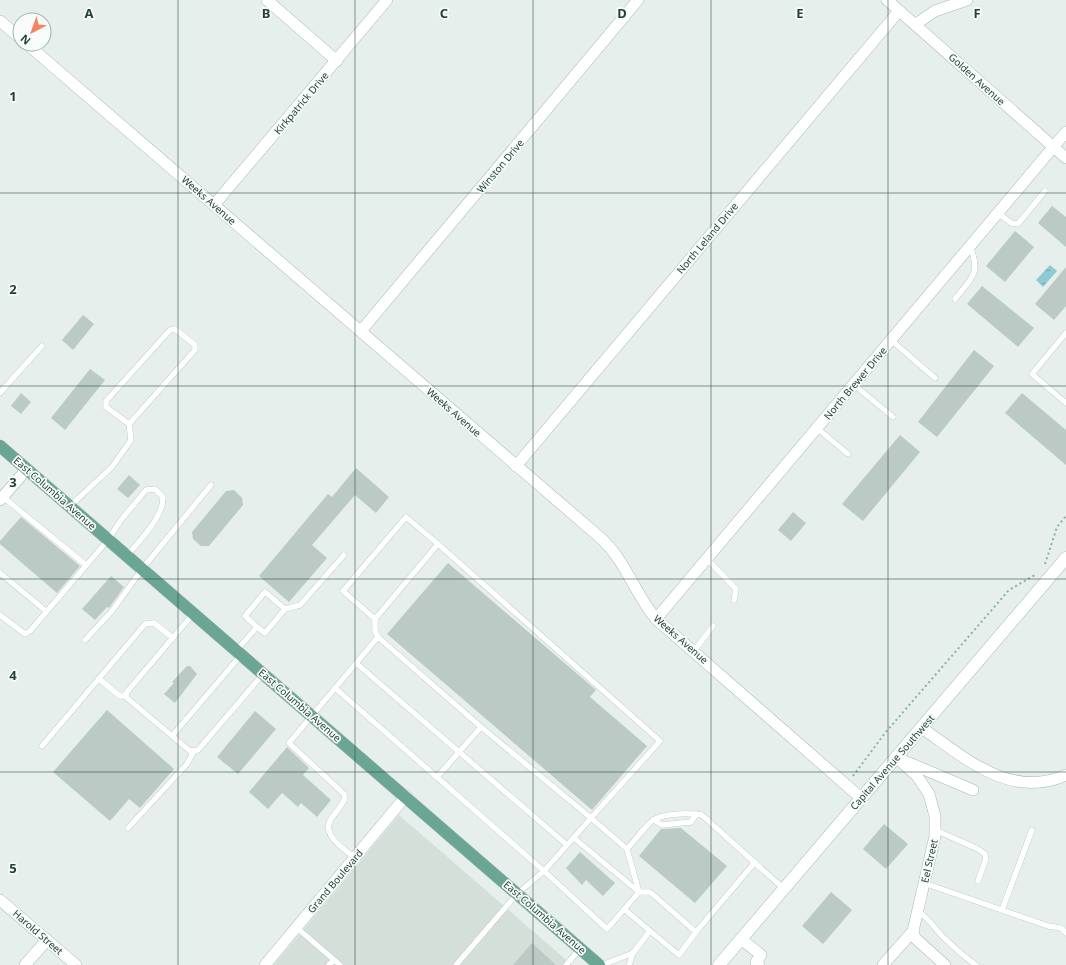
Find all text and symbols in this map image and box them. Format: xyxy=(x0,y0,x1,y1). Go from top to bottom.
text: A xyxy=(85,4,94,22)
text: B xyxy=(262,4,270,22)
text: C xyxy=(440,4,448,22)
text: D xyxy=(617,4,627,22)
text: E xyxy=(796,4,804,22)
text: F xyxy=(973,4,981,22)
north arrow xyxy=(12,12,52,52)
text: N xyxy=(17,31,33,49)
street label: Golden Avenue xyxy=(946,50,1009,108)
street label: Kirkpatrick Drive xyxy=(271,68,332,137)
text: 1 xyxy=(9,87,17,105)
street label: Winston Drive xyxy=(473,136,527,196)
street label: Weeks Avenue xyxy=(179,172,240,228)
street label: North Leland Drive xyxy=(673,199,741,277)
text: 2 xyxy=(9,280,17,298)
street label: North Brewer Drive xyxy=(820,343,890,422)
street label: Weeks Avenue xyxy=(424,384,485,440)
street label: East Columbia Avenue xyxy=(11,453,99,533)
text: 3 xyxy=(9,473,17,491)
street label: Weeks Avenue xyxy=(651,611,712,667)
street label: East Columbia Avenue xyxy=(256,665,344,745)
text: 4 xyxy=(9,666,17,684)
street label: Capital Avenue Southwest xyxy=(847,711,938,813)
street label: Eel Street xyxy=(917,837,941,884)
street label: Grand Boulevard xyxy=(304,846,366,916)
text: 5 xyxy=(9,859,17,877)
street label: East Columbia Avenue xyxy=(501,877,589,957)
street label: Harold Street xyxy=(10,906,66,958)

